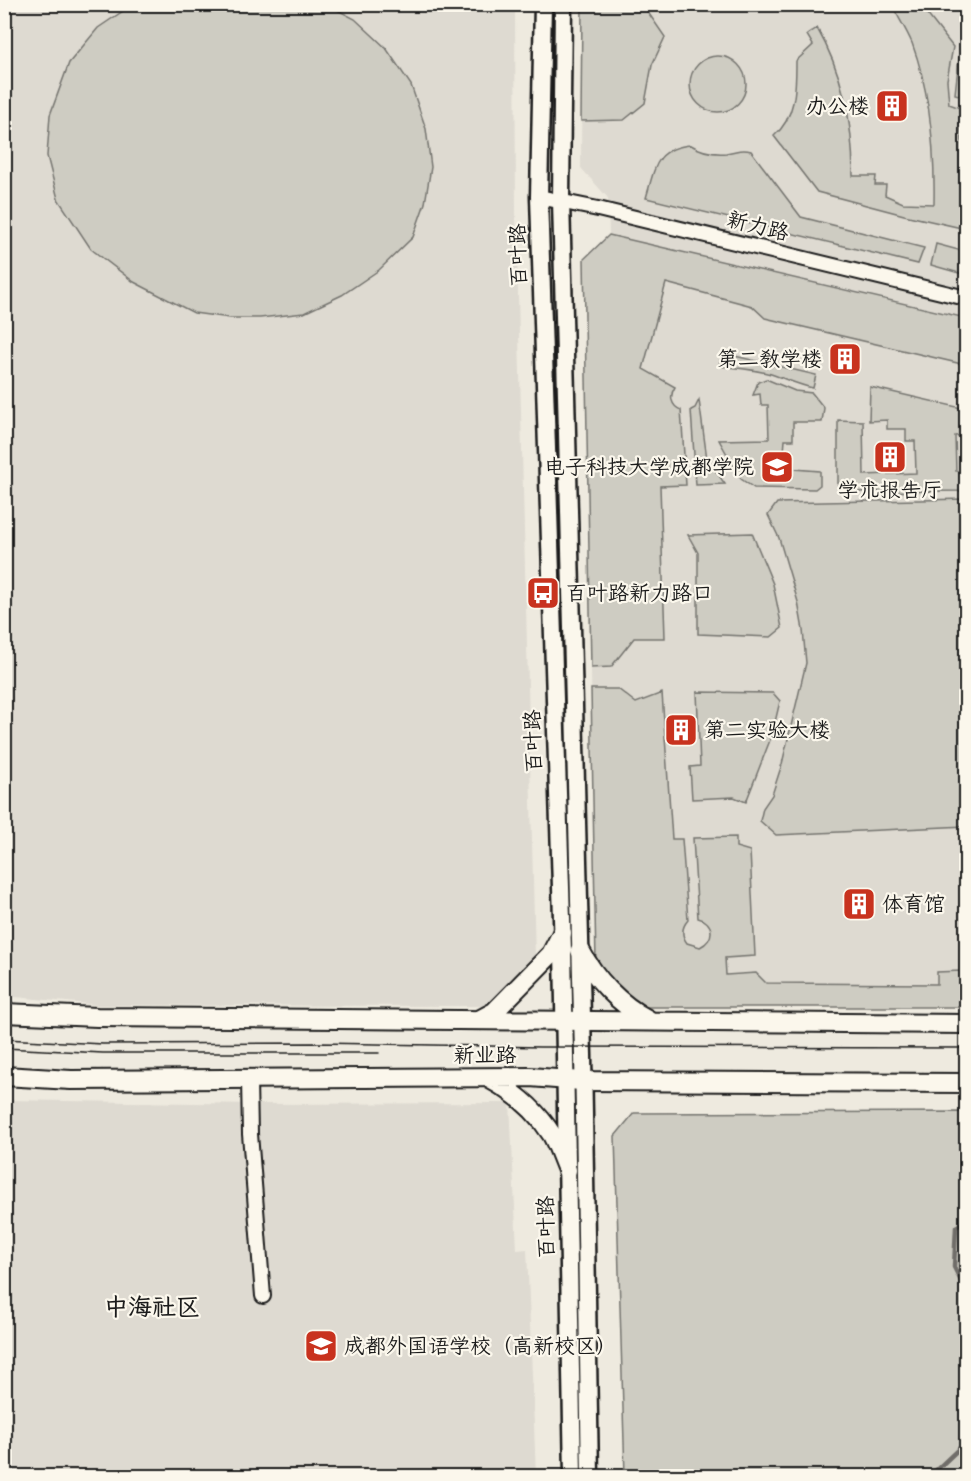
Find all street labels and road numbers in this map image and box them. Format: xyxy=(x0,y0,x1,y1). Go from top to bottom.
street label: 新力路 xyxy=(723,200,793,252)
street label: 百叶路 xyxy=(498,223,538,287)
street label: 百叶路 xyxy=(513,709,553,773)
street label: 新业路 xyxy=(454,1036,517,1074)
street label: 百叶路 xyxy=(526,1195,566,1259)

